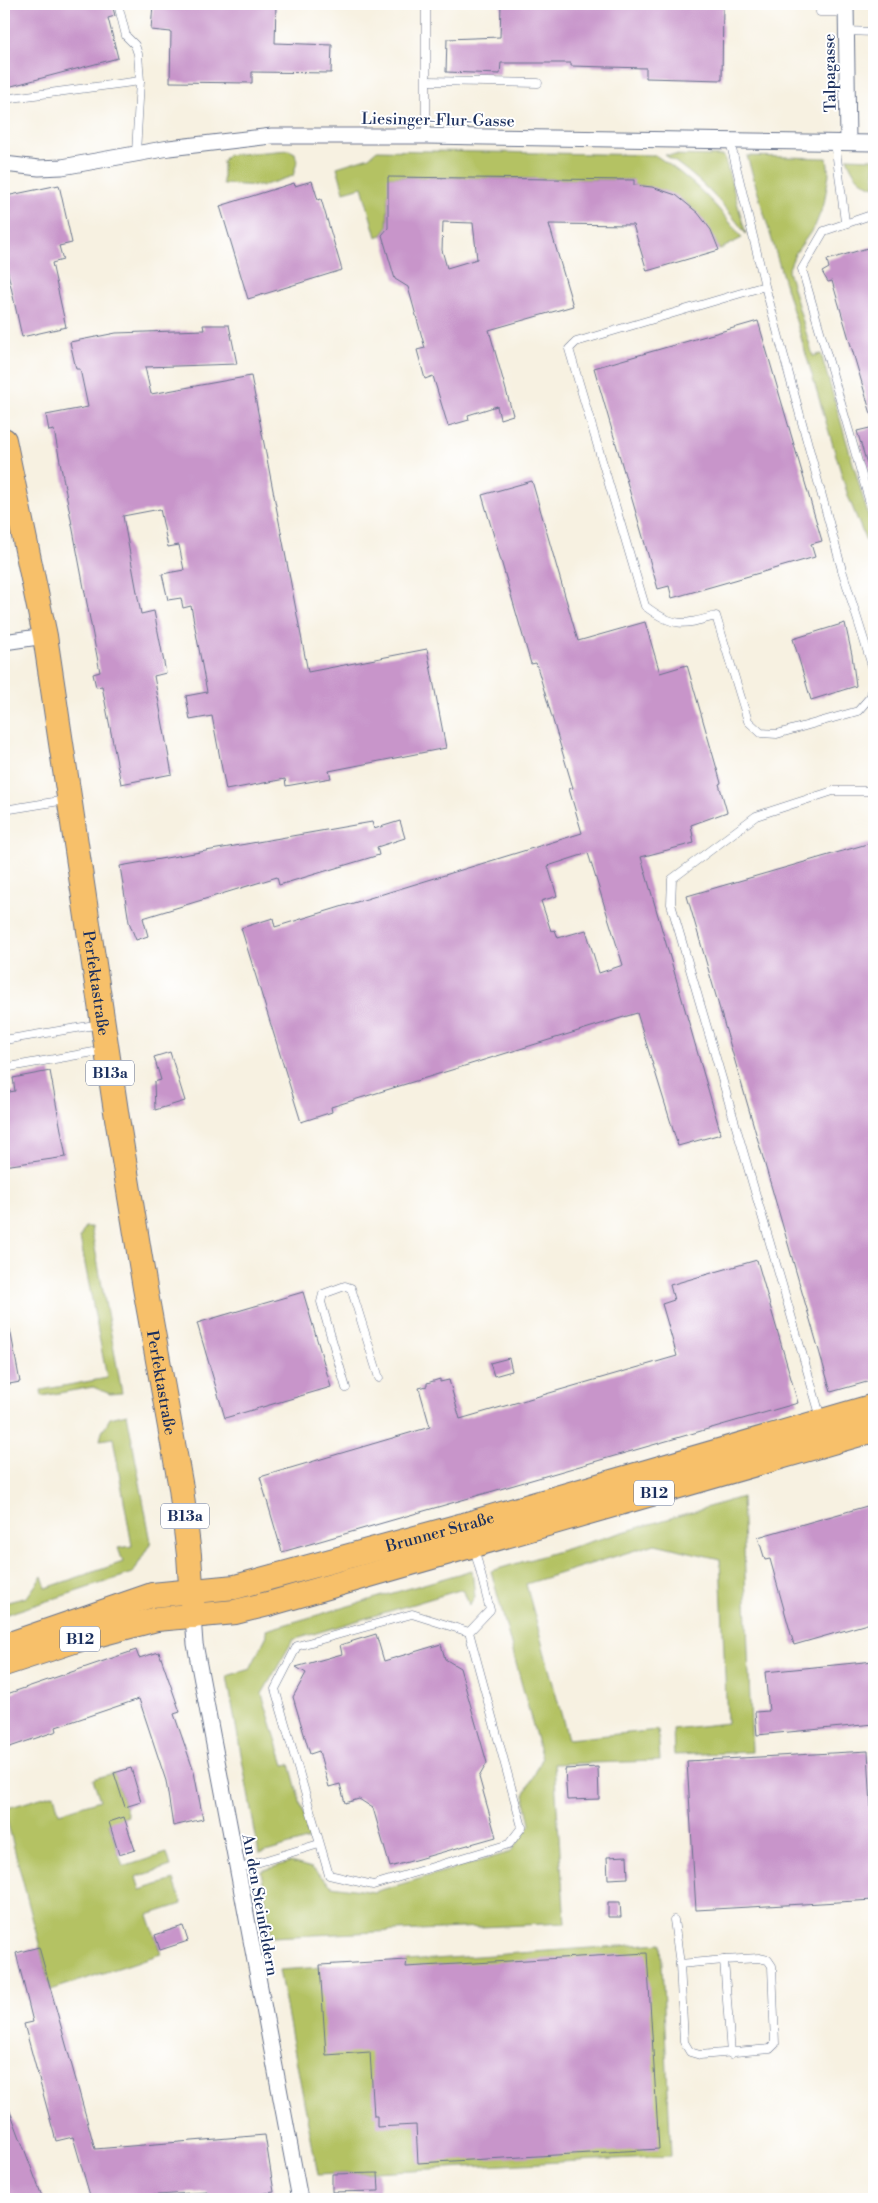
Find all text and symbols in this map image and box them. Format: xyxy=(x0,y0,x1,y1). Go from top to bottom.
street label: Talpagasse xyxy=(819,33,841,113)
street label: Liesinger-Flur-Gasse xyxy=(361,109,515,131)
street label: Perfektastraße xyxy=(78,929,114,1037)
road number: B13a xyxy=(86,1060,134,1086)
street label: Perfektastraße xyxy=(142,1329,180,1437)
road number: B12 xyxy=(634,1480,674,1506)
road number: B13a xyxy=(161,1504,209,1528)
street label: Brunner Straße xyxy=(382,1508,497,1557)
road number: B12 xyxy=(60,1626,100,1652)
street label: An den Steinfeldern xyxy=(238,1832,282,1978)

